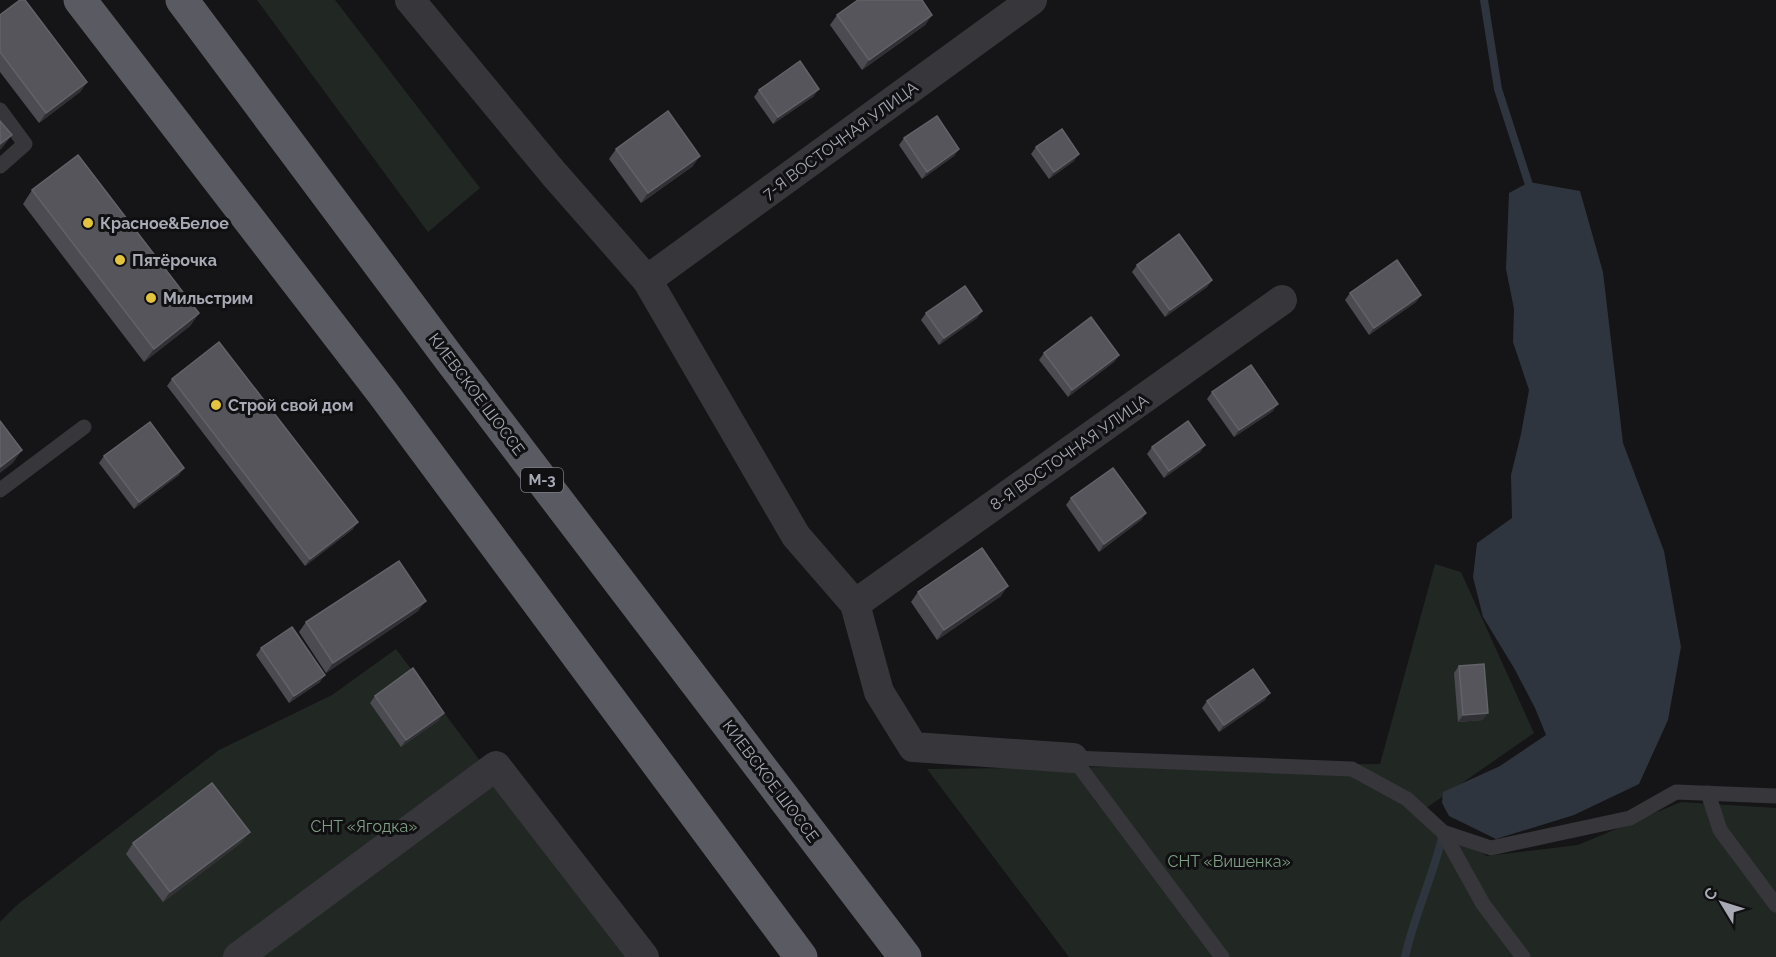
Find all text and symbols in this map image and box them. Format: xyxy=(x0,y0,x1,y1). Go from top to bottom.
street label: 7-Я ВОСТОЧНАЯ УЛИЦА xyxy=(759,78,922,203)
place label: Красное&Белое xyxy=(100,214,229,233)
marker: Красное&Белое xyxy=(81,216,95,230)
place label: Пятёрочка xyxy=(132,251,217,270)
marker: Пятёрочка xyxy=(113,253,127,267)
place label: Мильстрим xyxy=(163,289,253,308)
marker: Мильстрим xyxy=(144,291,158,305)
street label: КИЕВСКОЕ ШОССЕ xyxy=(425,330,529,459)
street label: 8-Я ВОСТОЧНАЯ УЛИЦА xyxy=(986,390,1152,514)
place label: Строй свой дом xyxy=(228,396,353,415)
marker: Строй свой дом xyxy=(209,398,223,412)
road number: М-3 xyxy=(521,468,563,492)
street label: КИЕВСКОЕ ШОССЕ xyxy=(719,717,823,846)
park label: СНТ «Ягодка» xyxy=(311,817,417,836)
park label: СНТ «Вишенка» xyxy=(1167,852,1291,871)
north arrow xyxy=(1692,873,1752,933)
text: С xyxy=(1700,884,1721,904)

